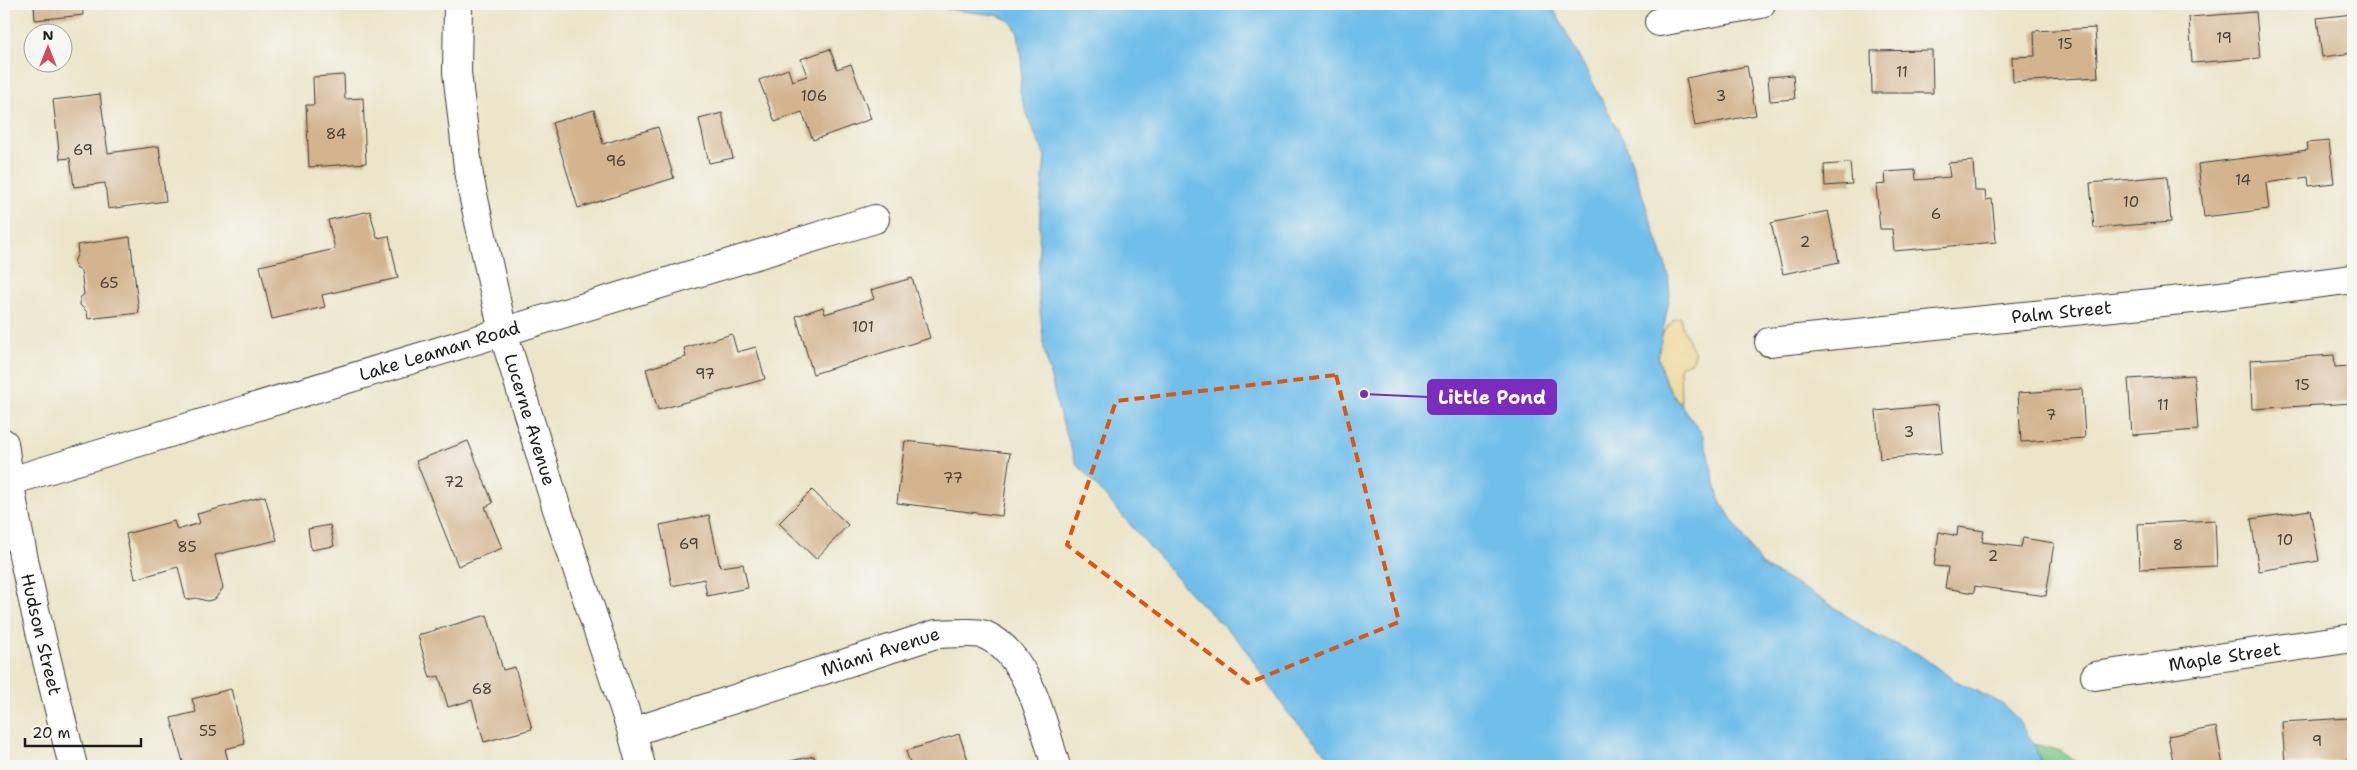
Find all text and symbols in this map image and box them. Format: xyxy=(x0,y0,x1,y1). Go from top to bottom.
north arrow xyxy=(22,22,72,72)
text: N xyxy=(42,26,54,44)
house number: 19 xyxy=(2216,28,2232,48)
house number: 15 xyxy=(2057,34,2073,54)
house number: 11 xyxy=(1896,62,1908,82)
house number: 106 xyxy=(801,86,827,106)
house number: 3 xyxy=(1716,86,1726,106)
house number: 84 xyxy=(326,124,346,144)
house number: 69 xyxy=(73,140,93,160)
house number: 96 xyxy=(606,151,626,171)
house number: 14 xyxy=(2235,170,2251,190)
house number: 10 xyxy=(2123,192,2139,212)
house number: 6 xyxy=(1931,204,1941,224)
house number: 2 xyxy=(1800,232,1810,252)
house number: 65 xyxy=(99,273,119,293)
street label: Palm Street xyxy=(2010,295,2113,329)
street label: Lake Leaman Road xyxy=(356,315,523,387)
house number: 101 xyxy=(852,317,874,337)
street label: Lucerne Avenue xyxy=(498,351,561,489)
house number: 97 xyxy=(695,364,715,384)
house number: 15 xyxy=(2294,375,2310,395)
callout: Little Pond xyxy=(1428,380,1556,414)
text: Little Pond xyxy=(1438,385,1546,410)
house number: 11 xyxy=(2157,395,2169,415)
house number: 7 xyxy=(2046,405,2056,425)
house number: 3 xyxy=(1904,422,1914,442)
house number: 77 xyxy=(943,468,963,488)
house number: 72 xyxy=(444,472,464,492)
house number: 10 xyxy=(2277,530,2293,550)
house number: 69 xyxy=(679,534,699,554)
house number: 8 xyxy=(2173,535,2183,555)
house number: 85 xyxy=(177,537,197,557)
house number: 2 xyxy=(1988,546,1998,566)
street label: Hudson Street xyxy=(15,571,67,698)
street label: Miami Avenue xyxy=(818,622,943,682)
street label: Maple Street xyxy=(2167,637,2282,677)
house number: 68 xyxy=(472,679,492,699)
scale bar xyxy=(25,715,141,747)
house number: 55 xyxy=(199,721,217,741)
text: 20 m xyxy=(32,723,71,743)
house number: 9 xyxy=(2312,731,2322,751)

